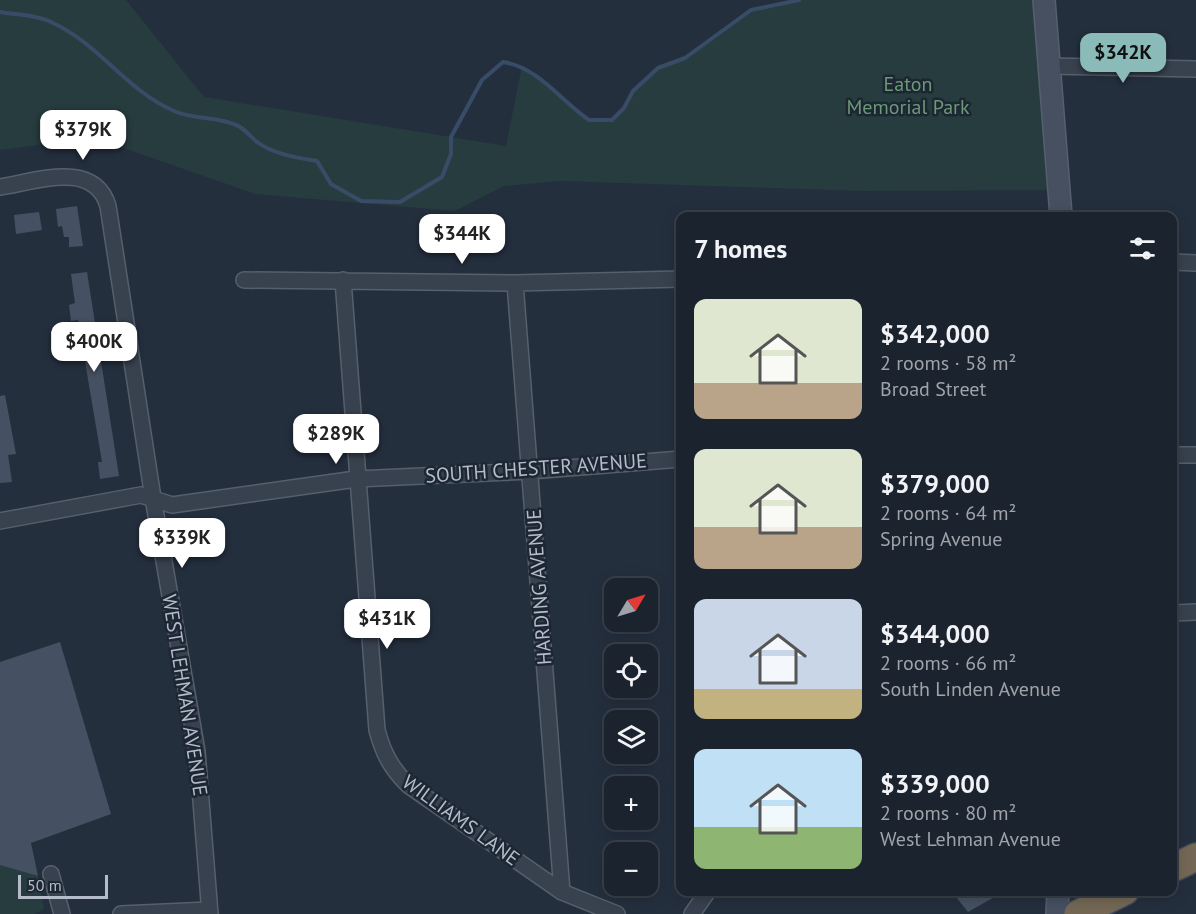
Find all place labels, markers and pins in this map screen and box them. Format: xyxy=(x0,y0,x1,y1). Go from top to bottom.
pin: $342K xyxy=(1081,33,1165,84)
pin: $379K xyxy=(41,110,125,161)
pin: $344K xyxy=(420,214,504,265)
pin: $400K xyxy=(52,322,136,373)
pin: $289K xyxy=(294,414,378,465)
pin: $339K xyxy=(140,518,224,569)
pin: $431K xyxy=(345,599,429,650)

